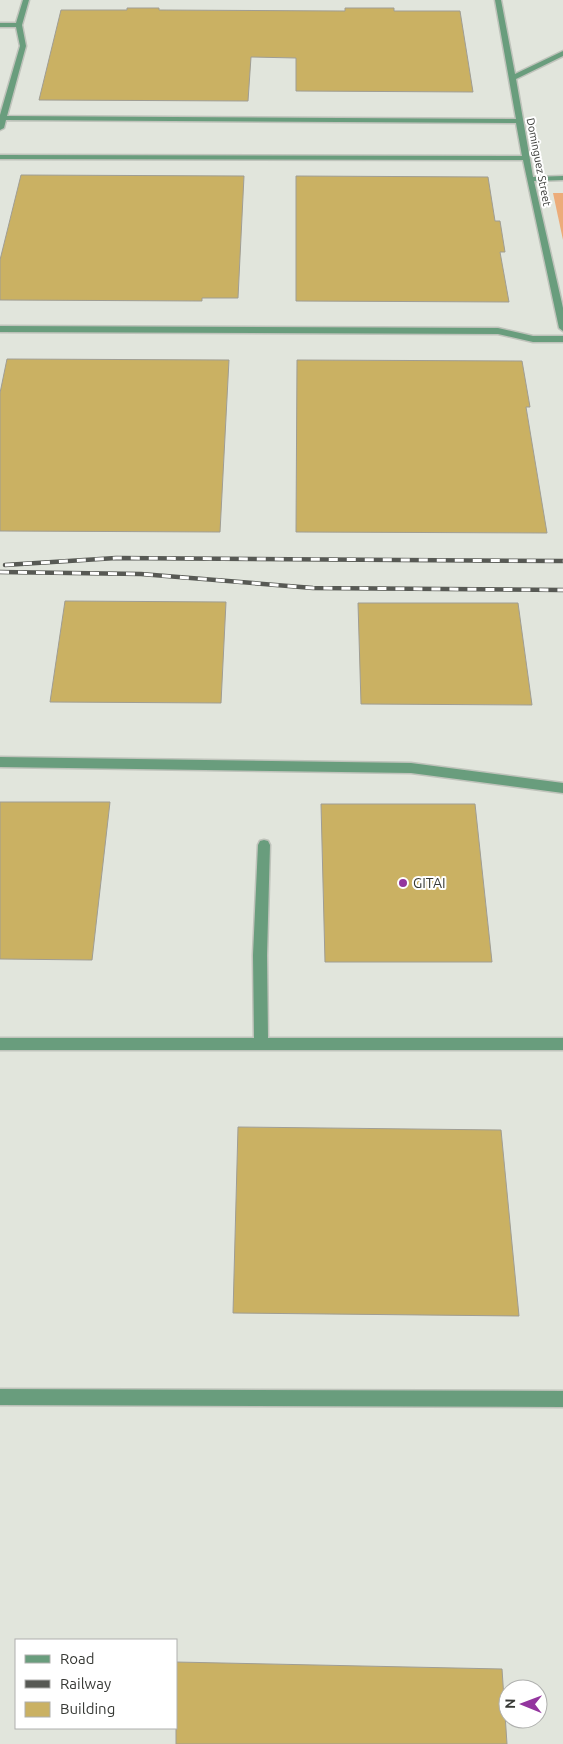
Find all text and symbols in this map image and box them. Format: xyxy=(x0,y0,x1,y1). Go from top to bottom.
street label: Dominguez Street xyxy=(525,117,554,208)
place label: GITAI xyxy=(413,875,446,891)
marker: GITAI xyxy=(397,877,409,889)
legend xyxy=(15,1639,178,1729)
text: Road xyxy=(60,1650,95,1667)
text: Railway xyxy=(60,1675,111,1692)
north arrow xyxy=(498,1679,548,1729)
text: N xyxy=(502,1698,518,1709)
text: Building xyxy=(60,1700,115,1717)

